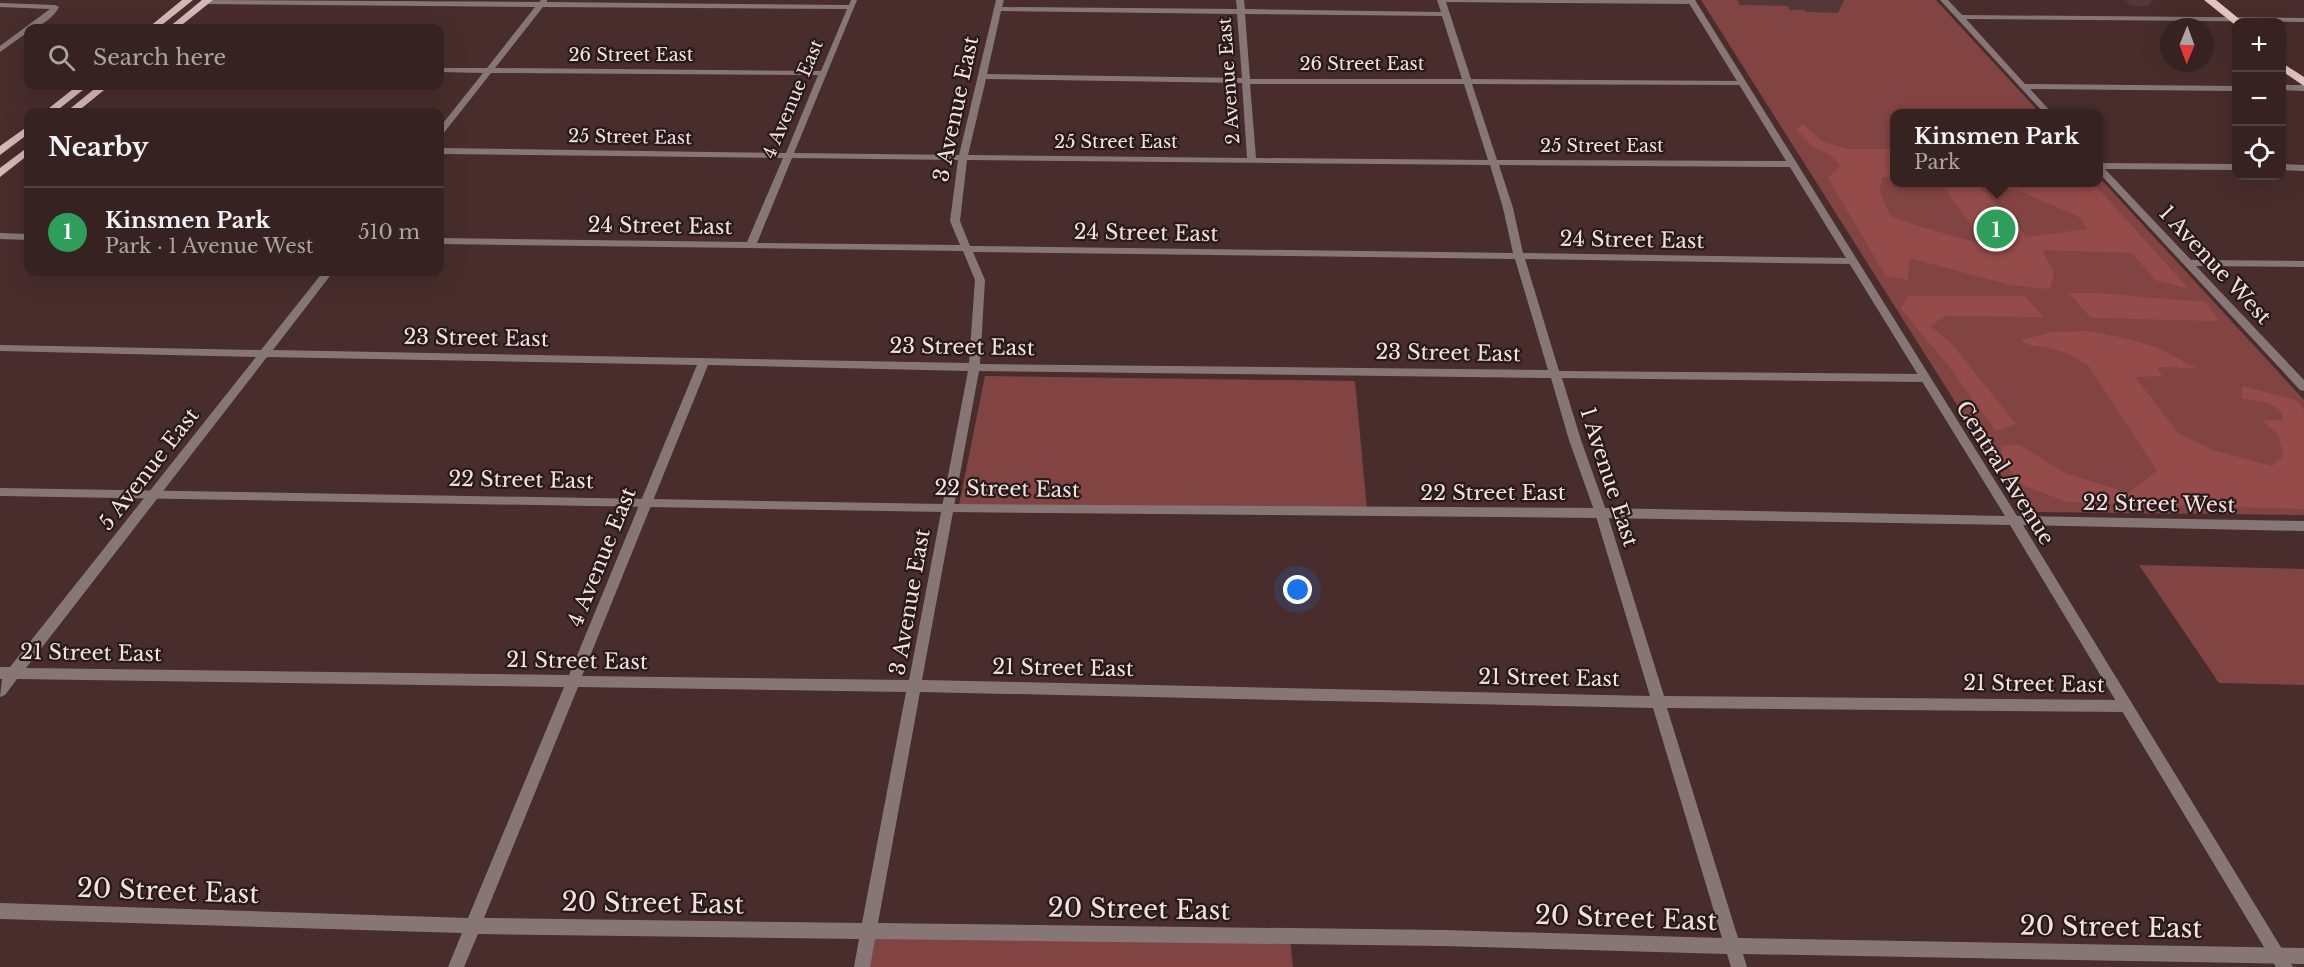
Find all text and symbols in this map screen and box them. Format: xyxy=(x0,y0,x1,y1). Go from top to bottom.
street label: 2 Avenue East xyxy=(1214,17,1244,145)
north arrow xyxy=(2160,18,2214,72)
map controls xyxy=(2232,18,2286,180)
button: + xyxy=(2232,18,2286,72)
search box xyxy=(24,24,444,90)
street label: 3 Avenue East xyxy=(928,34,984,184)
street label: 4 Avenue East xyxy=(758,36,828,162)
icon: search xyxy=(45,41,78,74)
text: Search here xyxy=(93,44,226,71)
street label: 26 Street East xyxy=(568,44,694,66)
street label: 26 Street East xyxy=(1299,53,1425,75)
button: − xyxy=(2232,72,2286,126)
popup xyxy=(1890,109,2103,187)
text: Kinsmen Park xyxy=(1914,123,2079,150)
street label: 25 Street East xyxy=(568,125,692,149)
button: locate xyxy=(2232,126,2286,180)
text: Nearby xyxy=(48,131,149,163)
street label: 25 Street East xyxy=(1054,131,1178,153)
street label: 25 Street East xyxy=(1540,135,1664,157)
text: Park xyxy=(1914,150,1960,174)
street label: 1 Avenue West xyxy=(2154,200,2276,330)
pin: 1 xyxy=(1976,206,2016,252)
text: Kinsmen Park xyxy=(105,207,270,234)
street label: 24 Street East xyxy=(587,212,733,240)
street label: 24 Street East xyxy=(1073,219,1219,247)
text: 1 xyxy=(63,220,72,244)
text: 510 m xyxy=(358,220,420,244)
street label: 24 Street East xyxy=(1559,226,1705,254)
text: Park · 1 Avenue West xyxy=(105,234,313,258)
street label: 23 Street East xyxy=(403,324,549,352)
street label: 23 Street East xyxy=(889,333,1035,361)
street label: 23 Street East xyxy=(1375,339,1521,367)
street label: Central Avenue xyxy=(1950,396,2060,550)
street label: 5 Avenue East xyxy=(93,403,205,535)
street label: 1 Avenue East xyxy=(1574,404,1644,550)
street label: 22 Street East xyxy=(448,466,594,494)
street label: 22 Street East xyxy=(934,475,1080,503)
street label: 22 Street East xyxy=(1420,480,1566,506)
street label: 4 Avenue East xyxy=(562,484,642,630)
street label: 22 Street West xyxy=(2082,490,2236,518)
street label: 3 Avenue East xyxy=(884,527,936,677)
your location xyxy=(1283,575,1312,604)
street label: 21 Street East xyxy=(20,639,162,667)
street label: 21 Street East xyxy=(506,647,648,675)
street label: 21 Street East xyxy=(992,654,1134,682)
street label: 21 Street East xyxy=(1478,664,1620,692)
street label: 21 Street East xyxy=(1963,670,2105,698)
street label: 20 Street East xyxy=(76,872,260,910)
street label: 20 Street East xyxy=(561,885,745,921)
street label: 20 Street East xyxy=(1047,891,1231,927)
street label: 20 Street East xyxy=(1534,899,1718,937)
street label: 20 Street East xyxy=(2019,909,2203,945)

